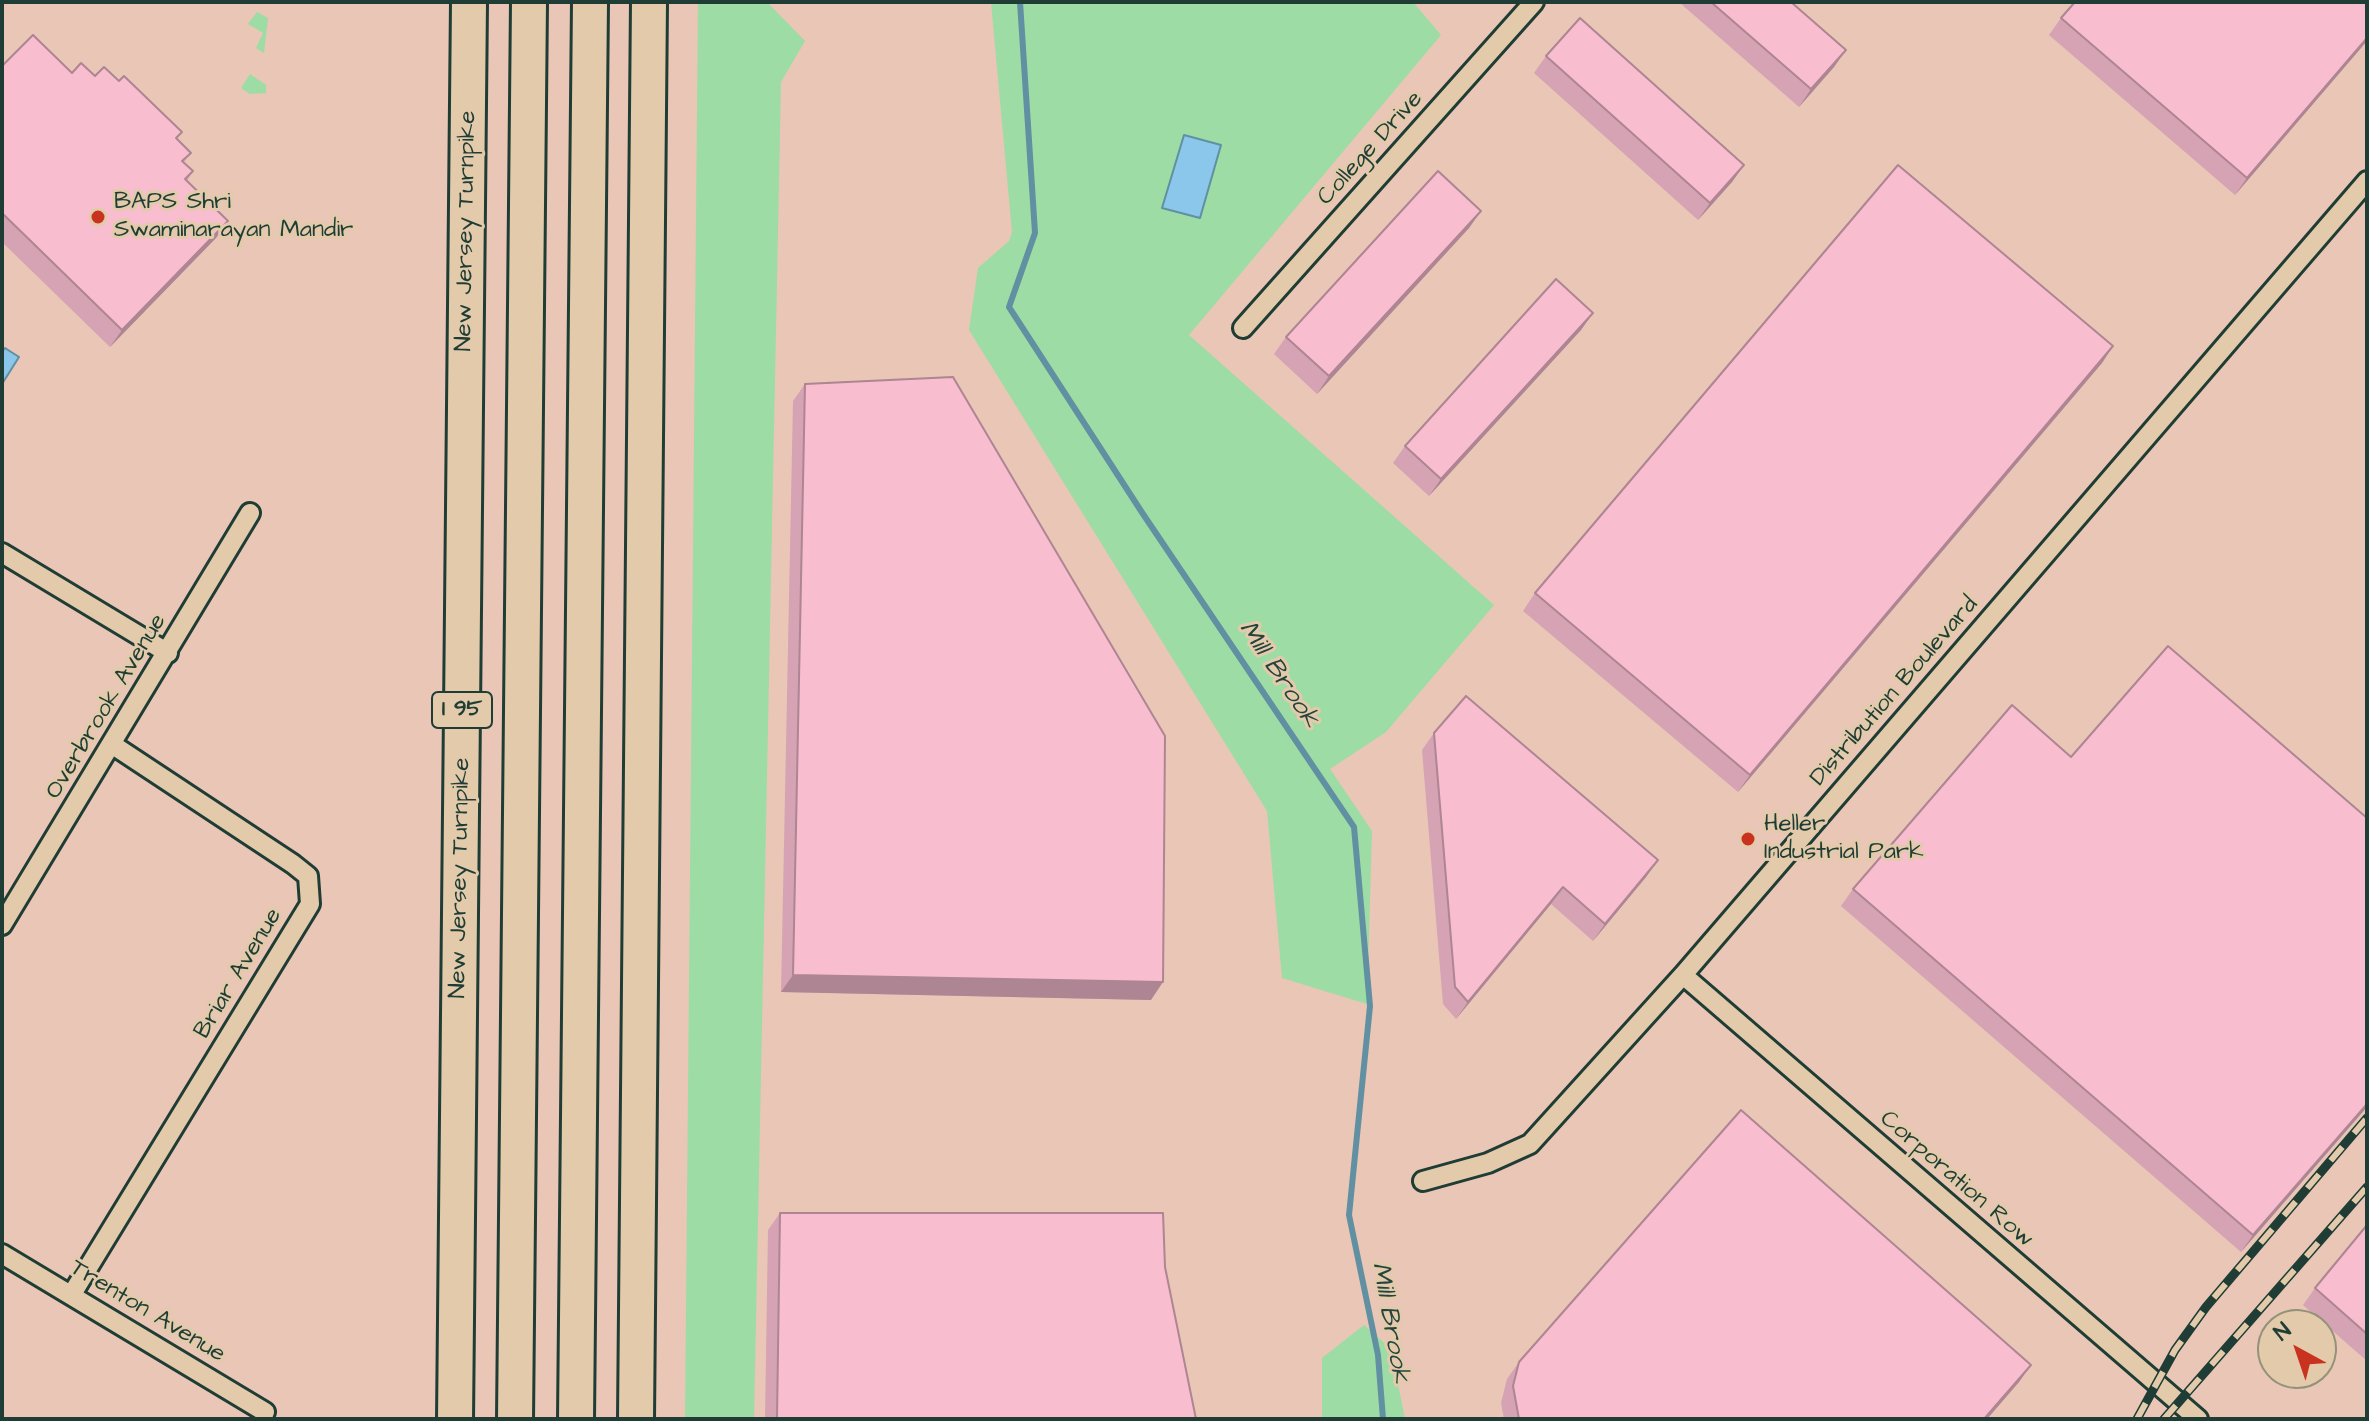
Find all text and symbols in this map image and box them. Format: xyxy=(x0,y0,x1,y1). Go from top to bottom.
street label: College Drive xyxy=(1312,86,1430,212)
street label: New Jersey Turnpike xyxy=(451,110,483,352)
place label: BAPS Shri Swaminarayan Mandir xyxy=(114,189,353,245)
marker: BAPS Shri Swaminarayan Mandir xyxy=(89,208,107,226)
street label: Distribution Boulevard xyxy=(1805,591,1985,793)
street label: Overbrook Avenue xyxy=(40,609,174,805)
water label: Mill Brook xyxy=(1231,616,1325,734)
road number: I 95 xyxy=(432,692,492,728)
street label: New Jersey Turnpike xyxy=(445,757,477,999)
place label: Heller Industrial Park xyxy=(1764,811,1924,867)
marker: Heller Industrial Park xyxy=(1739,830,1757,848)
street label: Briar Avenue xyxy=(189,904,289,1044)
street label: Corporation Row xyxy=(1873,1105,2039,1255)
street label: Trenton Avenue xyxy=(64,1254,230,1370)
water label: Mill Brook xyxy=(1363,1260,1415,1386)
north arrow xyxy=(2257,1309,2337,1389)
text: N xyxy=(2267,1315,2298,1348)

